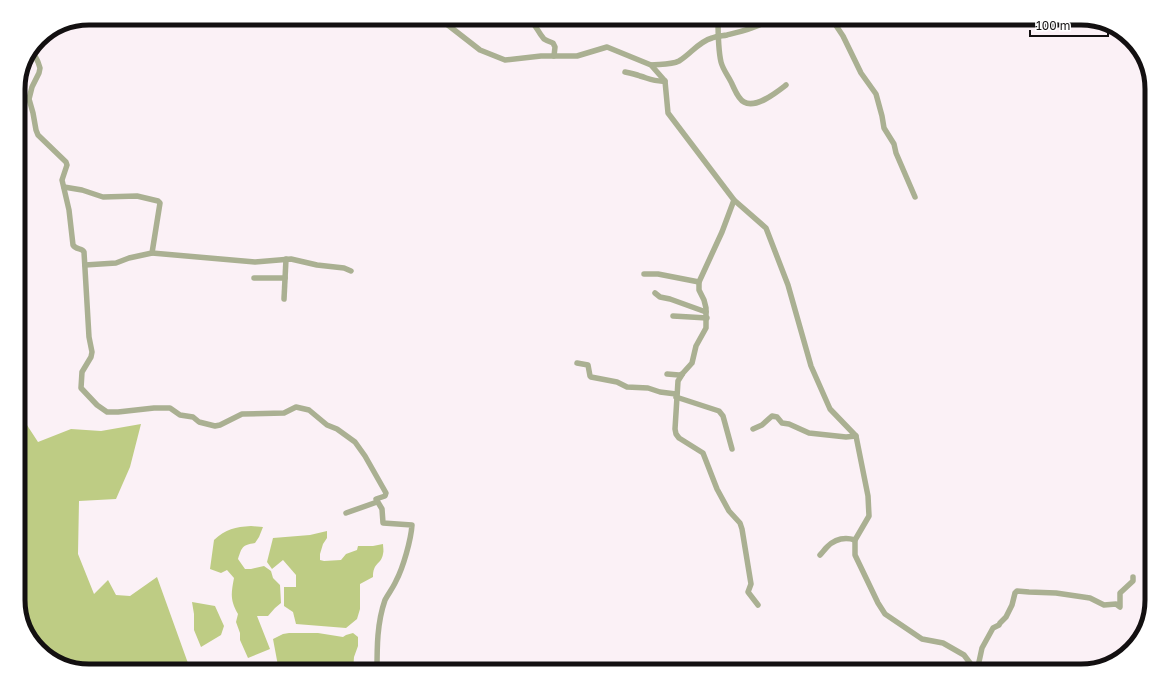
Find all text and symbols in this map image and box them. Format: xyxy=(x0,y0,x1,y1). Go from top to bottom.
scale bar xyxy=(1030,12,1108,38)
text: 100 m xyxy=(1036,18,1070,33)

